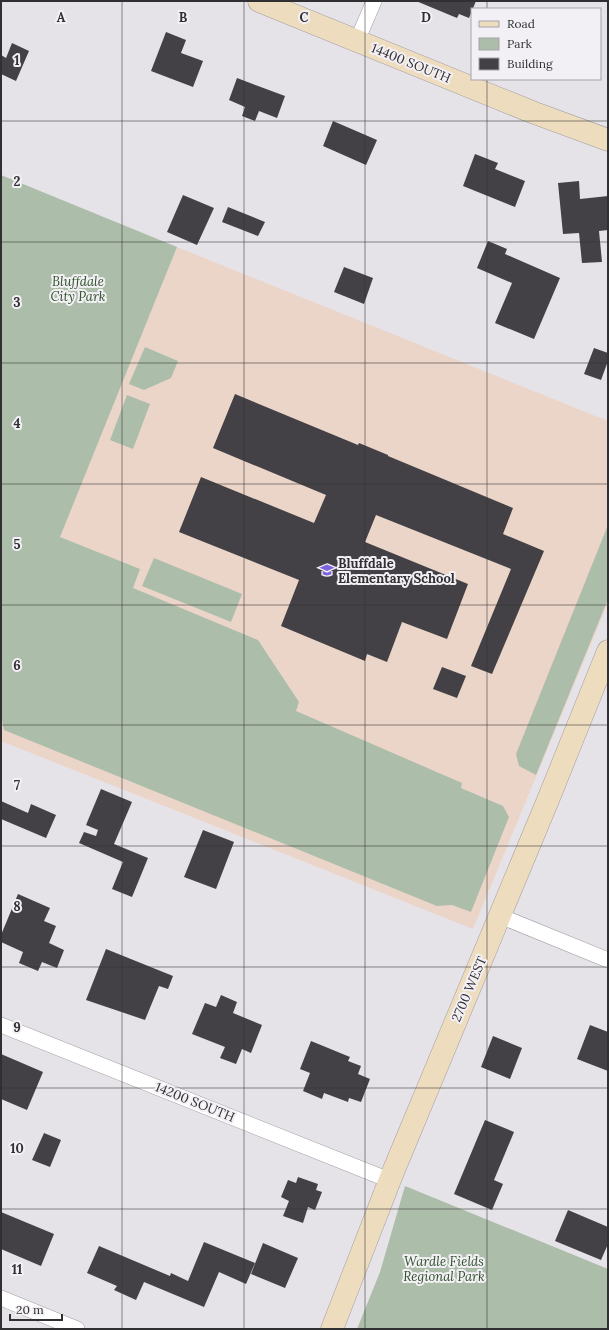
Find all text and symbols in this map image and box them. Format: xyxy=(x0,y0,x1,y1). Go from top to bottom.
legend xyxy=(471,8,601,80)
text: A xyxy=(57,9,66,26)
text: B xyxy=(179,9,188,26)
text: C xyxy=(300,9,309,26)
text: D xyxy=(421,9,431,26)
text: Road xyxy=(507,16,535,31)
text: Park xyxy=(507,36,533,51)
street label: 14400 SOUTH xyxy=(369,39,453,87)
text: 1 xyxy=(14,52,20,69)
text: Building xyxy=(507,56,553,71)
text: 2 xyxy=(14,173,21,190)
park label: Bluffdale City Park xyxy=(50,273,106,305)
text: 3 xyxy=(13,294,21,311)
text: 4 xyxy=(13,415,21,432)
text: 5 xyxy=(13,536,21,553)
place label: Bluffdale Elementary School xyxy=(338,555,455,587)
school or university icon: Bluffdale Elementary School xyxy=(319,562,335,578)
text: 6 xyxy=(13,657,21,674)
text: 7 xyxy=(14,777,20,794)
text: 8 xyxy=(13,898,21,915)
street label: 2700 WEST xyxy=(448,953,491,1024)
text: 9 xyxy=(13,1019,21,1036)
street label: 14200 SOUTH xyxy=(153,1078,237,1126)
text: 10 xyxy=(10,1140,24,1157)
park label: Wardle Fields Regional Park xyxy=(403,1253,485,1285)
text: 11 xyxy=(12,1261,22,1278)
scale bar xyxy=(10,1296,62,1322)
text: 20 m xyxy=(16,1302,44,1317)

